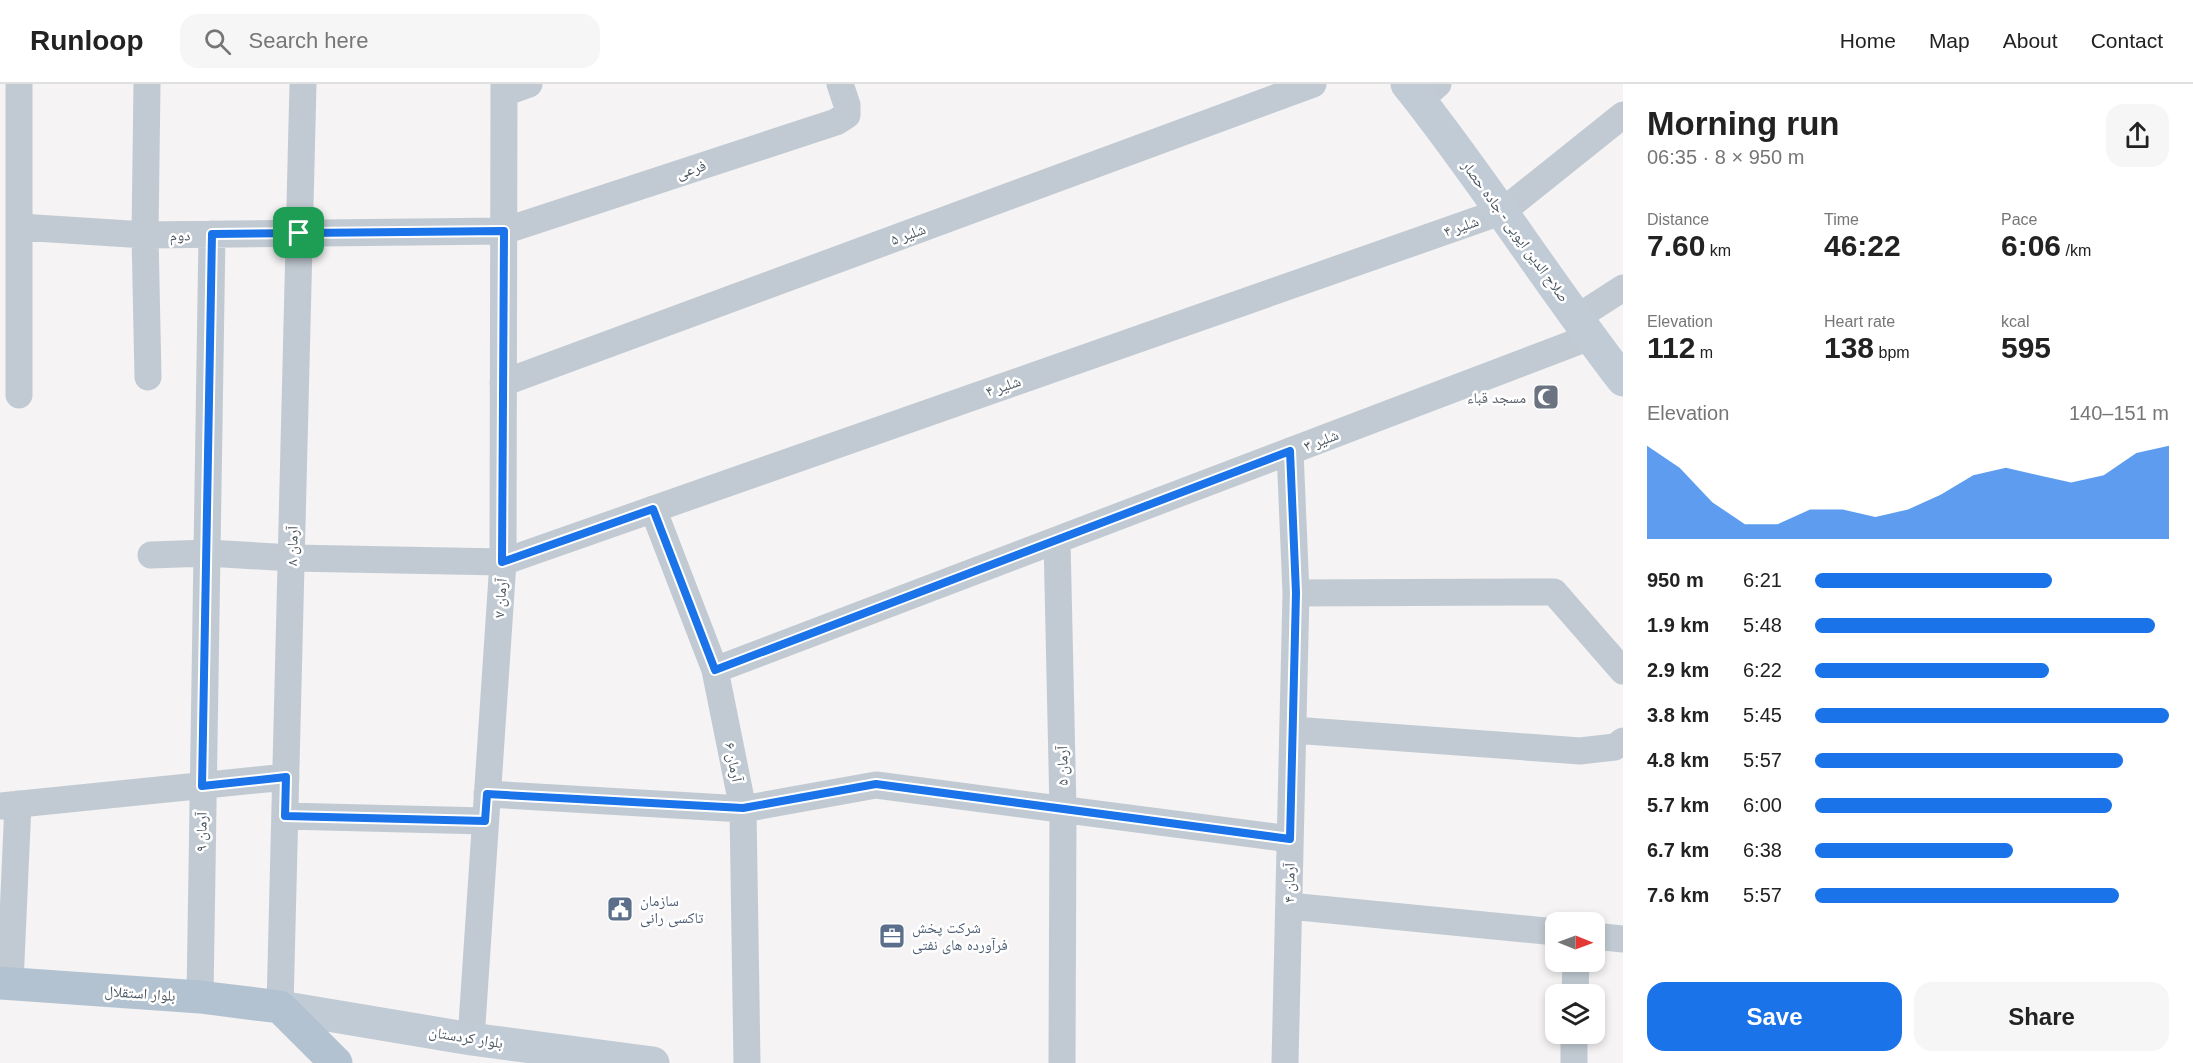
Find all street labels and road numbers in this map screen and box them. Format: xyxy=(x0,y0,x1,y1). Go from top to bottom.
street label: فرعی xyxy=(674,156,709,184)
street label: صلاح الدین ایوبی - جاده حصار xyxy=(1457,156,1573,306)
street label: شلیر ۴ xyxy=(1441,212,1481,241)
street label: شلیر ۵ xyxy=(888,220,928,249)
street label: دوم xyxy=(170,226,190,246)
street label: شلیر ۴ xyxy=(983,372,1023,401)
street label: شلیر ۳ xyxy=(1301,426,1341,455)
street label: آرمان ۸ xyxy=(283,525,303,566)
street label: آرمان ۷ xyxy=(490,576,512,619)
street label: آرمان ۶ xyxy=(720,741,746,785)
street label: آرمان ۵ xyxy=(1053,745,1073,786)
street label: آرمان ۹ xyxy=(192,811,212,852)
street label: آرمان ۴ xyxy=(1280,862,1300,903)
street label: بلوار استقلال xyxy=(104,982,176,1006)
street label: بلوار کردستان xyxy=(427,1023,504,1053)

